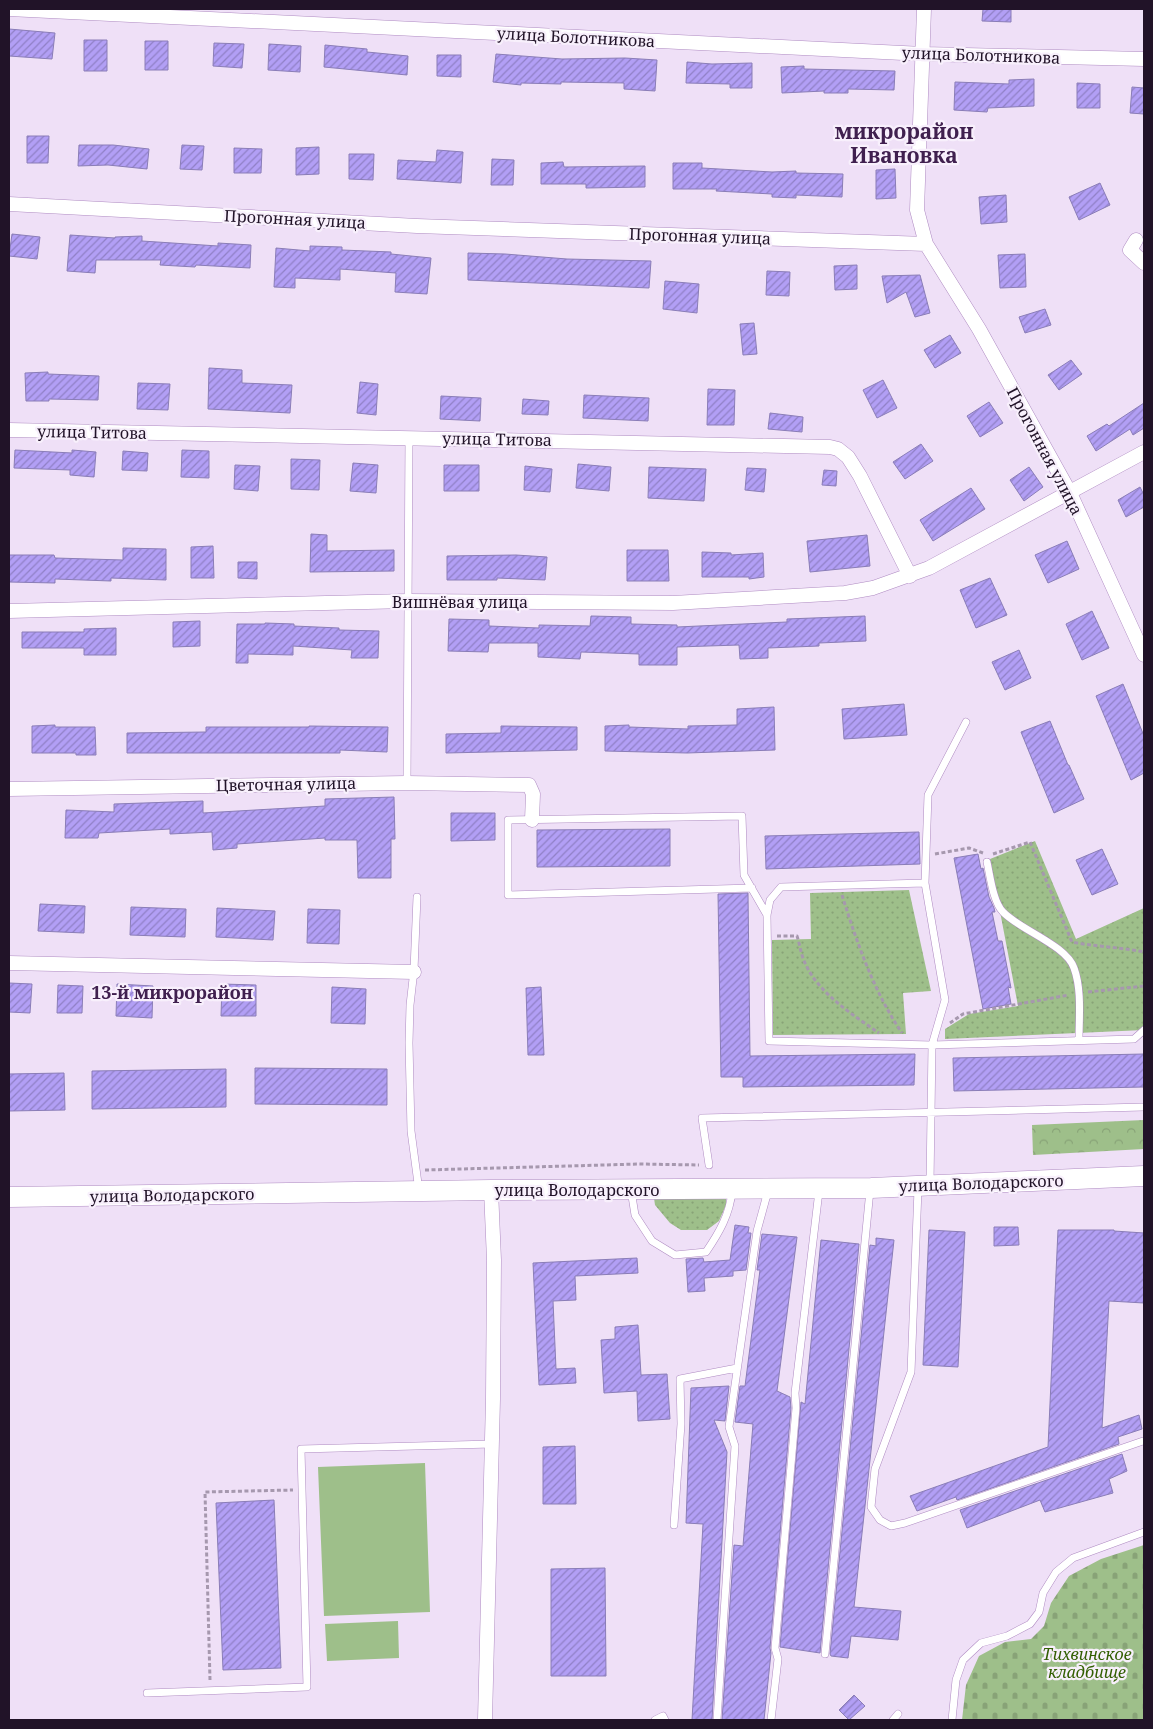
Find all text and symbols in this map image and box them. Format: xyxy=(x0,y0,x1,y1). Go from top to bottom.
street label: улица Болотникова xyxy=(496,22,656,52)
street label: улица Болотникова xyxy=(901,41,1061,69)
district label: микрорайон Ивановка xyxy=(835,117,973,169)
street label: Прогонная улица xyxy=(223,204,367,234)
street label: Прогонная улица xyxy=(629,223,771,249)
street label: Прогонная улица xyxy=(1002,383,1088,519)
street label: улица Титова xyxy=(37,420,147,444)
street label: улица Титова xyxy=(442,427,552,451)
street label: Вишнёвая улица xyxy=(392,591,528,613)
street label: Цветочная улица xyxy=(216,772,356,796)
district label: 13-й микрорайон xyxy=(91,980,253,1004)
street label: улица Володарского xyxy=(898,1169,1064,1197)
street label: улица Володарского xyxy=(495,1179,659,1201)
street label: улица Володарского xyxy=(89,1183,255,1207)
park label: Тихвинское кладбище xyxy=(1042,1643,1132,1683)

